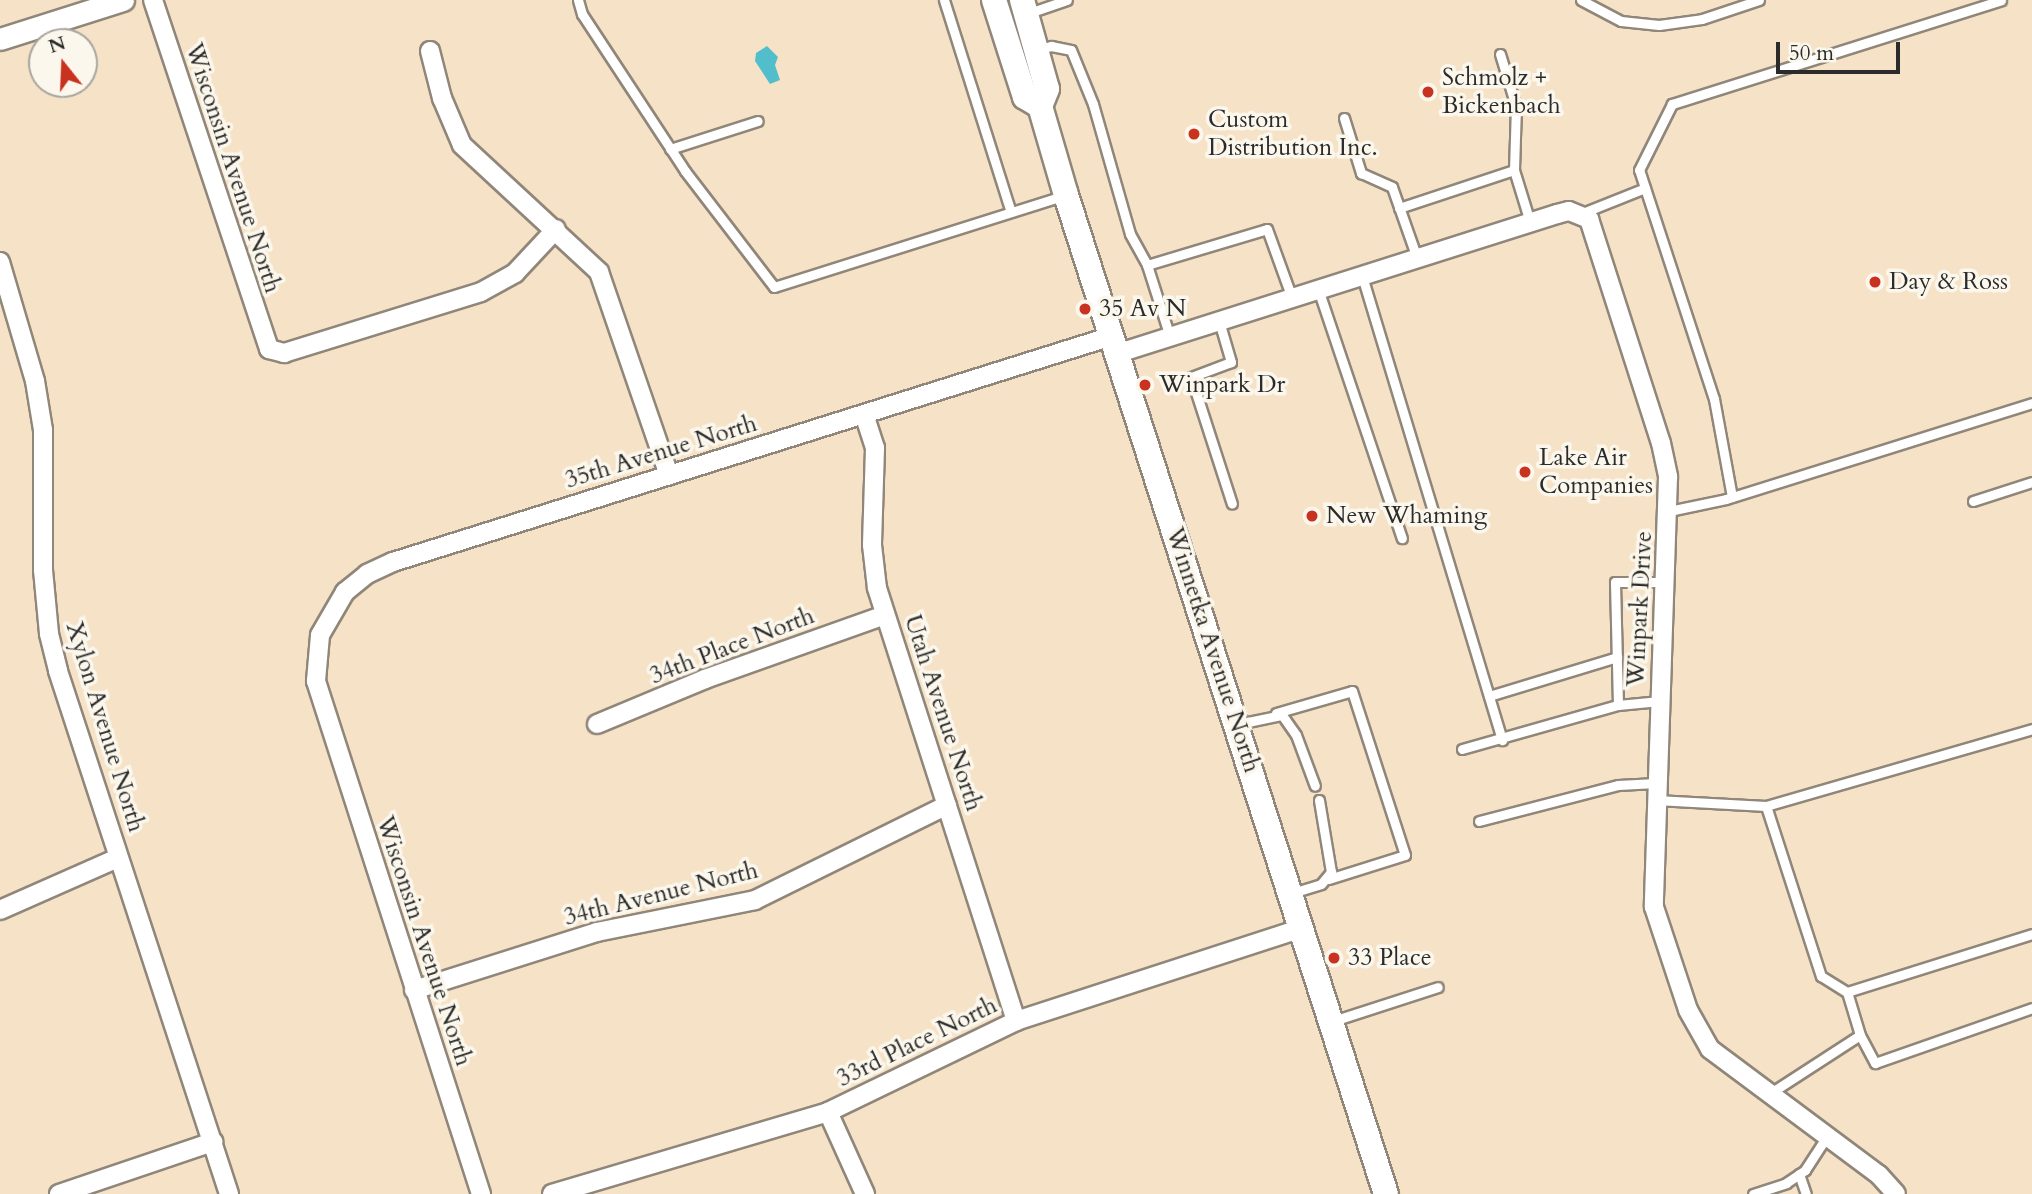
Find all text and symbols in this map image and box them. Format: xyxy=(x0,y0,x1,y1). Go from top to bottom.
north arrow xyxy=(28,28,98,98)
scale bar xyxy=(1780,28,1904,72)
text: N xyxy=(45,30,69,60)
street label: Wisconsin Avenue North xyxy=(179,39,287,297)
text: 50 m xyxy=(1789,39,1834,68)
place label: Schmolz + Bickenbach xyxy=(1442,64,1561,120)
marker: Schmolz + Bickenbach xyxy=(1420,84,1436,100)
place label: Custom Distribution Inc. xyxy=(1208,106,1378,162)
marker: Custom Distribution Inc. xyxy=(1186,126,1202,142)
place label: Day & Ross xyxy=(1889,268,2008,296)
marker: Day & Ross xyxy=(1867,274,1883,290)
place label: 35 Av N xyxy=(1099,295,1186,323)
marker: 35 Av N xyxy=(1077,301,1093,317)
place label: Winpark Dr xyxy=(1159,371,1285,399)
marker: Winpark Dr xyxy=(1137,377,1153,393)
street label: 35th Avenue North xyxy=(562,409,760,495)
place label: Lake Air Companies xyxy=(1539,444,1653,500)
marker: Lake Air Companies xyxy=(1517,464,1533,480)
place label: New Whaming xyxy=(1326,502,1487,530)
marker: New Whaming xyxy=(1304,508,1320,524)
street label: Winnetka Avenue North xyxy=(1160,524,1266,776)
street label: Winpark Drive xyxy=(1622,530,1658,688)
street label: 34th Place North xyxy=(646,601,818,691)
street label: Utah Avenue North xyxy=(898,611,988,815)
street label: Xylon Avenue North xyxy=(59,619,151,835)
street label: Wisconsin Avenue North xyxy=(370,812,478,1070)
street label: 34th Avenue North xyxy=(561,856,761,932)
place label: 33 Place xyxy=(1348,944,1432,972)
marker: 33 Place xyxy=(1326,950,1342,966)
street label: 33rd Place North xyxy=(832,991,1002,1093)

